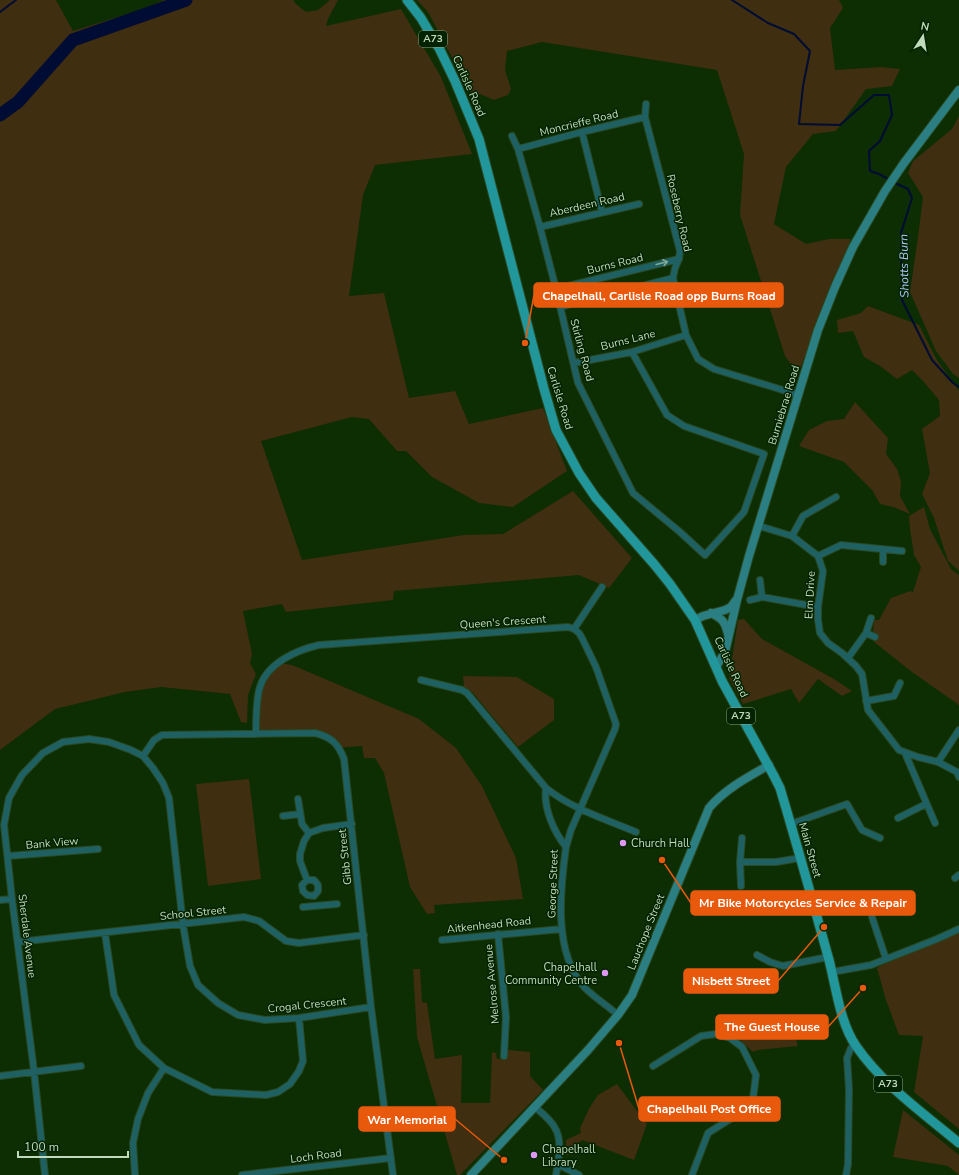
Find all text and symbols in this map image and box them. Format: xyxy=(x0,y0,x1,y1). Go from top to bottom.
north arrow xyxy=(903,16,943,56)
text: N xyxy=(919,19,931,35)
road number: A73 xyxy=(419,31,447,47)
street label: Carlisle Road xyxy=(449,53,489,119)
street label: Moncrieffe Road xyxy=(538,106,620,140)
street label: Roseberry Road xyxy=(663,173,695,253)
street label: Aberdeen Road xyxy=(548,189,626,221)
water label: Shotts Burn xyxy=(895,234,913,298)
street label: Burns Road xyxy=(585,250,645,278)
one-way arrow xyxy=(655,259,668,266)
callout: Chapelhall, Carlisle Road opp Burns Road xyxy=(534,283,783,307)
text: Chapelhall, Carlisle Road opp Burns Road xyxy=(542,288,776,304)
street label: Stirling Road xyxy=(566,317,598,383)
street label: Burns Lane xyxy=(599,326,657,354)
street label: Burniebrae Road xyxy=(765,363,803,447)
street label: Carlisle Road xyxy=(543,364,577,432)
street label: Elm Drive xyxy=(801,570,819,619)
street label: Queen's Crescent xyxy=(459,611,547,632)
street label: Carlisle Road xyxy=(710,634,752,700)
road number: A73 xyxy=(727,708,755,724)
street label: Main Street xyxy=(795,821,825,880)
street label: Gibb Street xyxy=(335,828,355,886)
street label: Bank View xyxy=(25,833,79,853)
place label: Church Hall xyxy=(631,836,690,851)
marker: Church Hall xyxy=(618,838,628,848)
street label: George Street xyxy=(544,849,562,919)
callout: Mr Bike Motorcycles Service & Repair xyxy=(691,891,915,915)
street label: Lauchope Street xyxy=(624,892,668,972)
street label: Sherdale Avenue xyxy=(14,893,40,979)
text: Mr Bike Motorcycles Service & Repair xyxy=(699,895,907,911)
street label: School Street xyxy=(159,902,227,924)
street label: Aitkenhead Road xyxy=(446,913,532,937)
street label: Melrose Avenue xyxy=(481,943,503,1024)
place label: Chapelhall Community Centre xyxy=(505,960,598,988)
marker: Chapelhall Community Centre xyxy=(600,968,610,978)
callout: Nisbett Street xyxy=(684,969,778,993)
text: Nisbett Street xyxy=(692,973,770,989)
street label: Crogal Crescent xyxy=(267,993,347,1017)
callout: The Guest House xyxy=(716,1015,828,1039)
text: The Guest House xyxy=(724,1019,820,1035)
road number: A73 xyxy=(874,1076,902,1092)
callout: Chapelhall Post Office xyxy=(639,1097,780,1121)
text: Chapelhall Post Office xyxy=(647,1101,772,1117)
callout: War Memorial xyxy=(359,1107,455,1131)
text: War Memorial xyxy=(367,1112,447,1128)
scale bar xyxy=(18,1133,128,1159)
text: 100 m xyxy=(24,1139,59,1155)
place label: Chapelhall Library xyxy=(542,1142,596,1170)
street label: Loch Road xyxy=(289,1145,343,1167)
marker: Chapelhall Library xyxy=(529,1150,539,1160)

